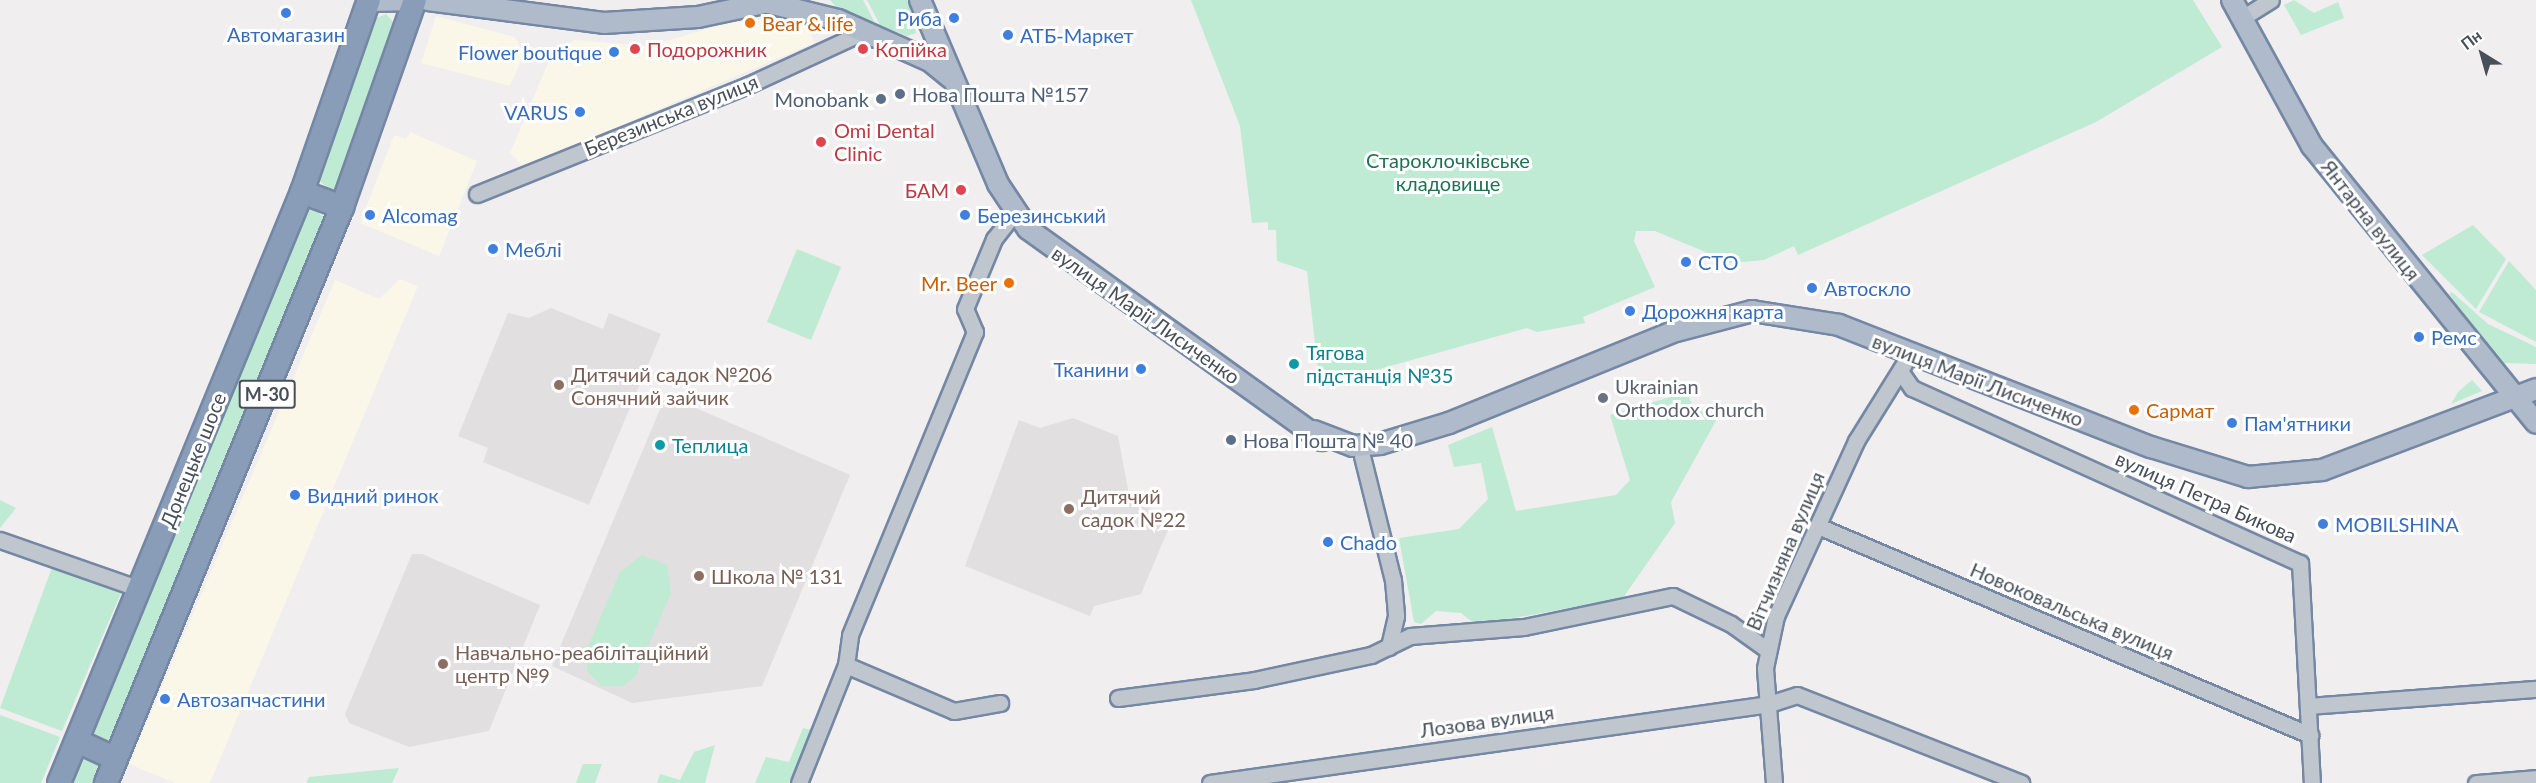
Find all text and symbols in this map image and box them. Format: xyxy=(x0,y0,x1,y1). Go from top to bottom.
marker: Автомагазин xyxy=(279,6,293,20)
place label: Риба xyxy=(897,6,942,30)
place label: Bear & life xyxy=(762,11,854,35)
marker: Риба xyxy=(947,11,961,25)
marker: Bear & life xyxy=(743,16,757,30)
place label: Автомагазин xyxy=(227,22,345,46)
place label: АТБ-Маркет xyxy=(1020,23,1134,47)
north arrow xyxy=(2452,24,2512,84)
text: Пн xyxy=(2457,25,2485,53)
marker: АТБ-Маркет xyxy=(1001,28,1015,42)
place label: Подорожник xyxy=(647,37,767,61)
place label: Копійка xyxy=(875,37,947,61)
place label: Flower boutique xyxy=(458,40,602,64)
marker: Подорожник xyxy=(628,42,642,56)
marker: Копійка xyxy=(856,42,870,56)
marker: Flower boutique xyxy=(607,45,621,59)
street label: Березинська вулиця xyxy=(581,69,761,161)
place label: Нова Пошта №157 xyxy=(912,82,1088,106)
place label: Monobank xyxy=(774,87,869,111)
marker: Нова Пошта №157 xyxy=(893,87,907,101)
marker: Monobank xyxy=(874,92,888,106)
place label: VARUS xyxy=(504,100,568,124)
marker: VARUS xyxy=(573,105,587,119)
place label: Omi Dental Clinic xyxy=(834,118,935,165)
marker: Omi Dental Clinic xyxy=(812,133,830,151)
park label: Староклочківське кладовище xyxy=(1366,148,1530,195)
street label: Янтарна вулиця xyxy=(2317,155,2425,285)
place label: БАМ xyxy=(905,178,949,202)
marker: БАМ xyxy=(954,183,968,197)
place label: Alcomag xyxy=(382,203,458,227)
place label: Березинський xyxy=(977,203,1106,227)
marker: Alcomag xyxy=(363,208,377,222)
marker: Березинський xyxy=(958,208,972,222)
place label: Меблі xyxy=(505,237,562,261)
street label: вулиця Марії Лисиченко xyxy=(1047,241,1245,389)
marker: Меблі xyxy=(486,242,500,256)
place label: СТО xyxy=(1698,250,1739,274)
marker: СТО xyxy=(1679,255,1693,269)
place label: Mr. Beer xyxy=(921,271,997,295)
marker: Mr. Beer xyxy=(1002,276,1016,290)
place label: Автоскло xyxy=(1824,276,1911,300)
marker: Автоскло xyxy=(1805,281,1819,295)
place label: Дорожня карта xyxy=(1642,299,1784,323)
marker: Дорожня карта xyxy=(1623,304,1637,318)
place label: Ремс xyxy=(2431,325,2477,349)
street label: вулиця Марії Лисиченко xyxy=(1869,329,2087,431)
marker: Ремс xyxy=(2412,330,2426,344)
place label: Тягова пiдстанцiя №35 xyxy=(1306,340,1453,387)
place label: Тканини xyxy=(1054,357,1129,381)
marker: Тягова пiдстанцiя №35 xyxy=(1287,357,1301,371)
place label: Дитячий садок №206 Сонячний зайчик xyxy=(571,362,772,409)
marker: Тканини xyxy=(1134,362,1148,376)
place label: Ukrainian Orthodox church xyxy=(1615,374,1764,421)
marker: Дитячий садок №206 Сонячний зайчик xyxy=(552,378,566,392)
road number: М-30 xyxy=(238,379,296,409)
street label: Донецьке шосе xyxy=(155,389,231,531)
marker: Ukrainian Orthodox church xyxy=(1596,391,1610,405)
place label: Сармат xyxy=(2146,398,2214,422)
marker: Сармат xyxy=(2127,403,2141,417)
place label: Пам'ятники xyxy=(2244,411,2351,435)
marker: Пам'ятники xyxy=(2225,416,2239,430)
place label: Нова Пошта № 40 xyxy=(1243,428,1413,452)
place label: Теплица xyxy=(672,433,748,457)
marker: Нова Пошта № 40 xyxy=(1224,433,1238,447)
marker: Теплица xyxy=(653,438,667,452)
street label: вулиця Петра Бикова xyxy=(2112,446,2300,548)
street label: Вітчизняна вулиця xyxy=(1741,468,1829,634)
place label: Видний ринок xyxy=(307,483,439,507)
place label: Дитячий садок №22 xyxy=(1081,485,1186,532)
marker: Видний ринок xyxy=(288,488,302,502)
marker: Дитячий садок №22 xyxy=(1062,502,1076,516)
place label: MOBILSHINA xyxy=(2335,512,2459,536)
marker: MOBILSHINA xyxy=(2316,517,2330,531)
place label: Chado xyxy=(1340,530,1397,554)
marker: Chado xyxy=(1321,535,1335,549)
street label: Новоковальська вулиця xyxy=(1967,557,2177,665)
place label: Школа № 131 xyxy=(711,564,843,588)
marker: Школа № 131 xyxy=(692,569,706,583)
place label: Навчально-реабілітаційний центр №9 xyxy=(455,640,709,687)
marker: Навчально-реабілітаційний центр №9 xyxy=(436,657,450,671)
place label: Автозапчастини xyxy=(177,687,325,711)
marker: Автозапчастини xyxy=(158,692,172,706)
street label: Лозова вулиця xyxy=(1419,700,1555,742)

